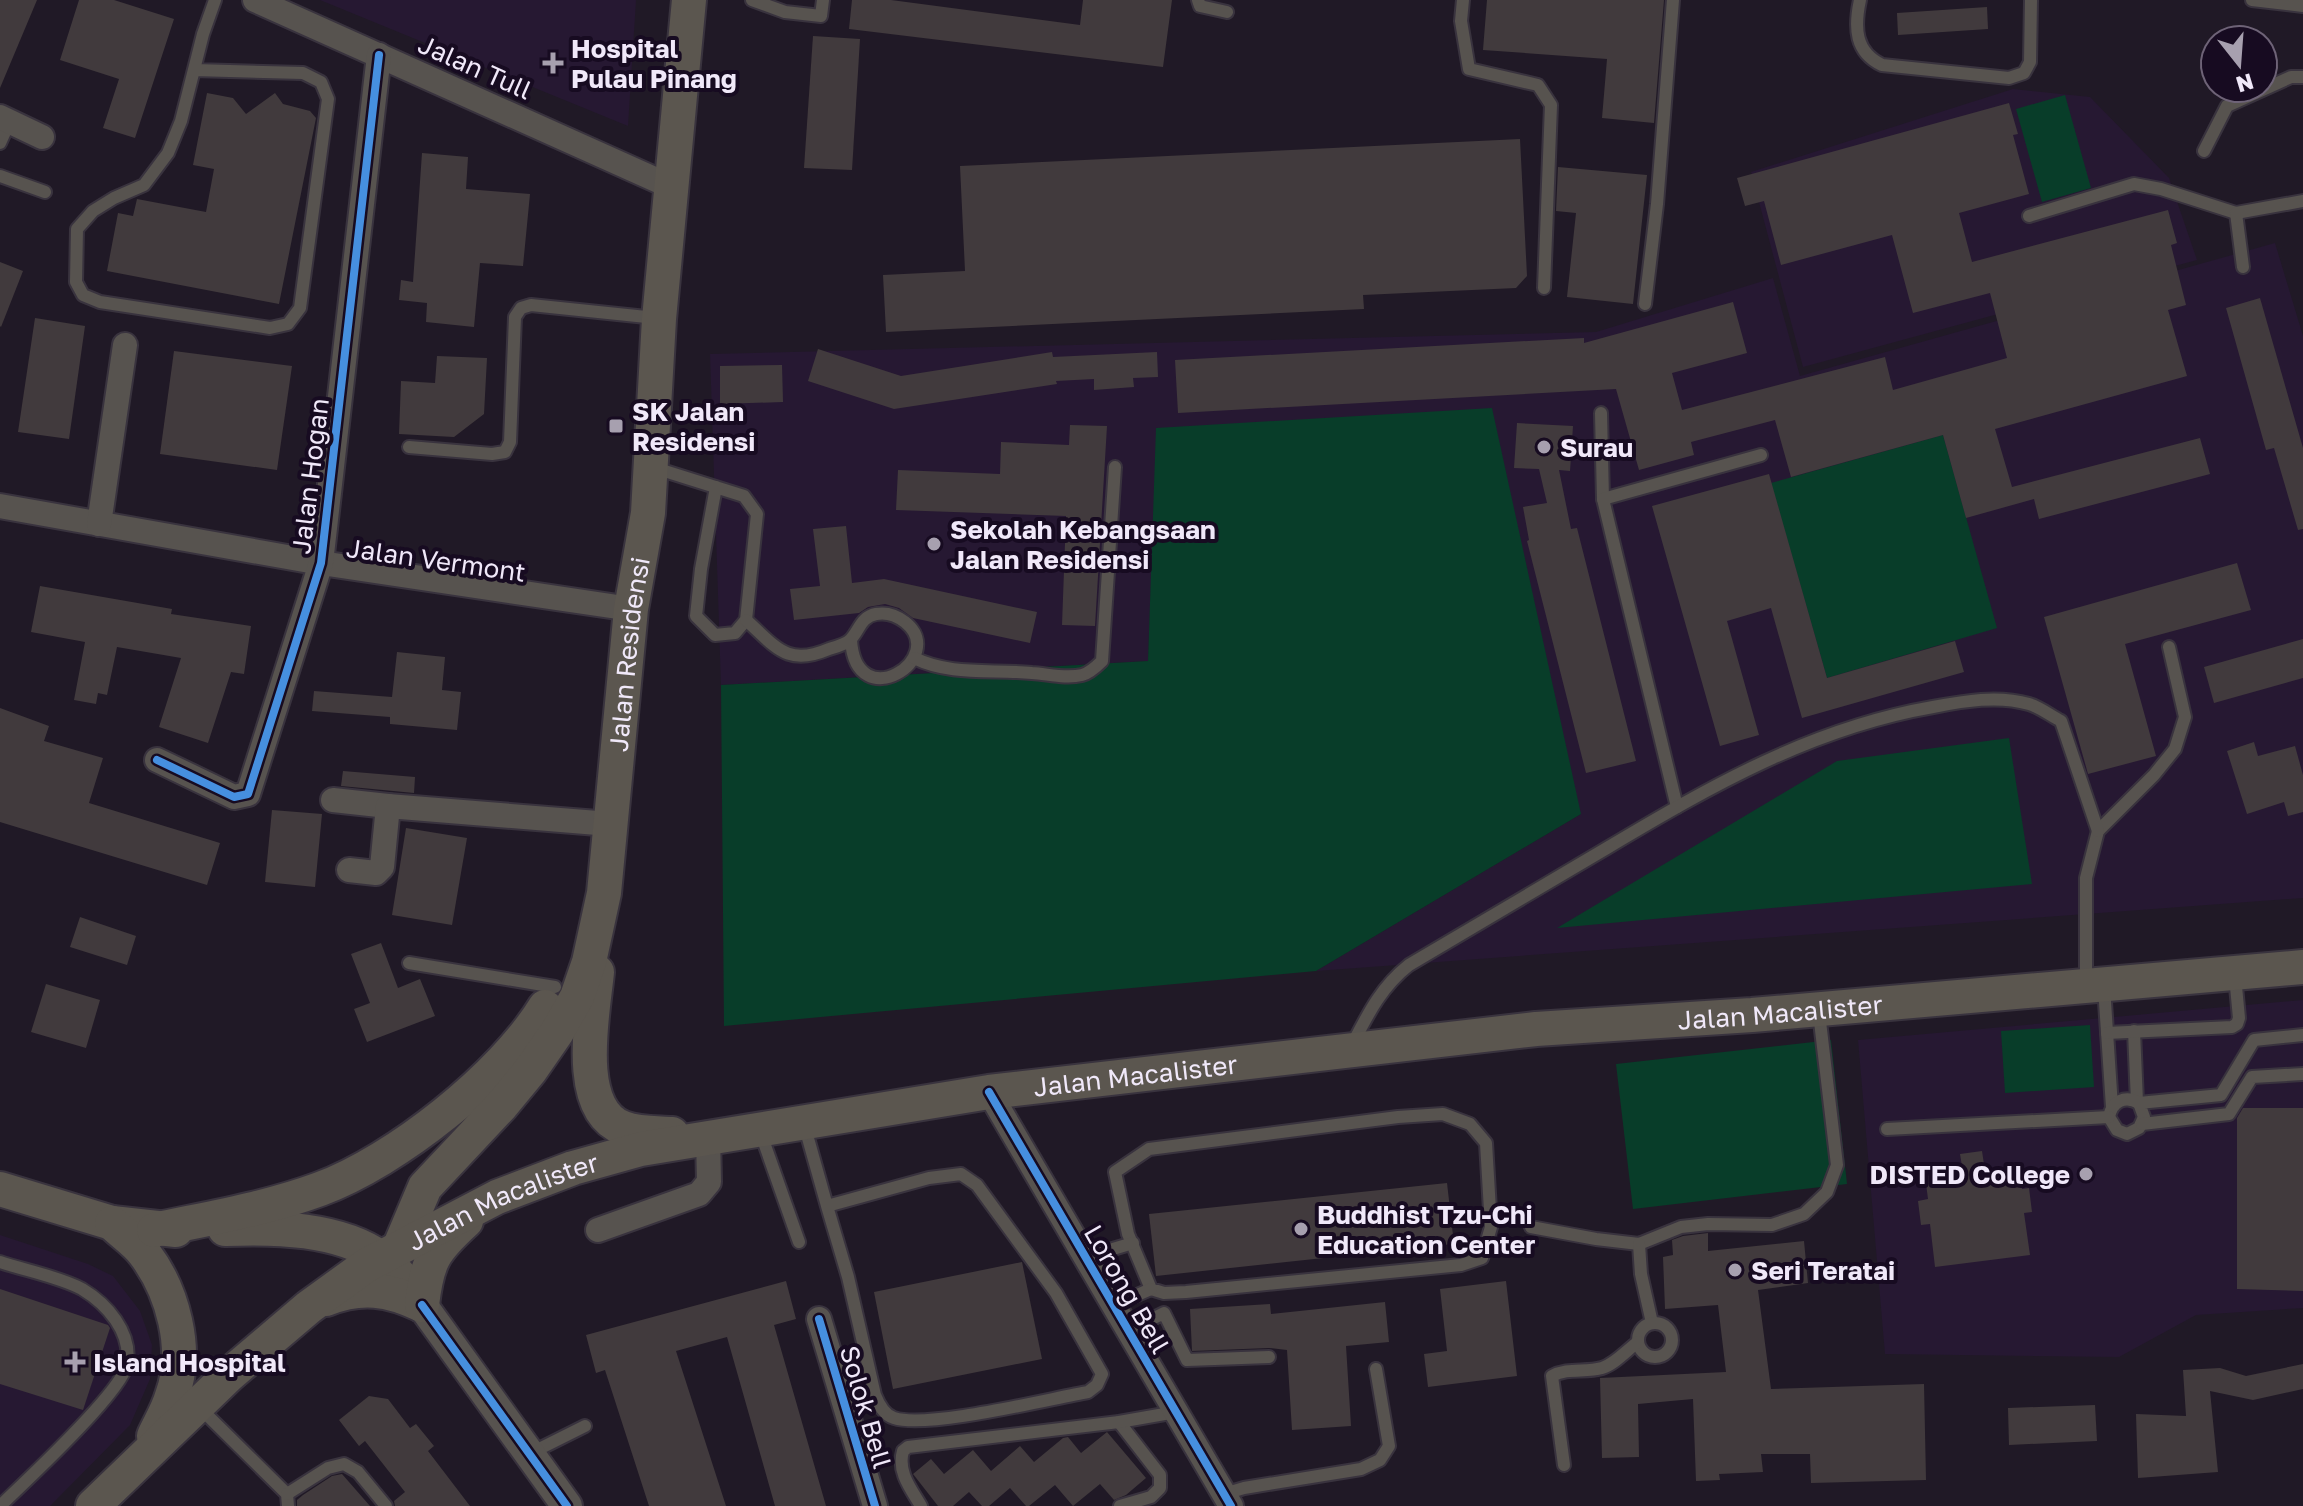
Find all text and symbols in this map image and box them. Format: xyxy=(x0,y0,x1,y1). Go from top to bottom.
north arrow xyxy=(2199,24,2279,104)
street label: Jalan Tull xyxy=(414,28,536,106)
place label: Hospital Pulau Pinang xyxy=(571,33,737,94)
marker: Hospital Pulau Pinang xyxy=(542,52,564,74)
text: N xyxy=(2233,68,2257,99)
street label: Jalan Hogan xyxy=(285,396,335,556)
place label: SK Jalan Residensi xyxy=(632,396,755,457)
marker: SK Jalan Residensi xyxy=(607,417,625,435)
place label: Surau xyxy=(1560,432,1633,463)
marker: Surau xyxy=(1535,438,1553,456)
place label: Sekolah Kebangsaan Jalan Residensi xyxy=(950,514,1216,575)
street label: Jalan Vermont xyxy=(344,532,528,588)
marker: Sekolah Kebangsaan Jalan Residensi xyxy=(925,535,943,553)
street label: Jalan Residensi xyxy=(602,554,655,753)
street label: Jalan Macalister xyxy=(1677,988,1884,1035)
street label: Jalan Macalister xyxy=(1032,1048,1239,1102)
street label: Jalan Macalister xyxy=(402,1146,601,1257)
place label: DISTED College xyxy=(1869,1159,2070,1190)
marker: DISTED College xyxy=(2077,1165,2095,1183)
place label: Buddhist Tzu-Chi Education Center xyxy=(1317,1199,1535,1260)
street label: Lorong Bell xyxy=(1078,1219,1176,1359)
marker: Buddhist Tzu-Chi Education Center xyxy=(1292,1220,1310,1238)
place label: Seri Teratai xyxy=(1751,1255,1895,1286)
marker: Seri Teratai xyxy=(1726,1261,1744,1279)
street label: Solok Bell xyxy=(834,1342,898,1472)
place label: Island Hospital xyxy=(93,1347,286,1378)
marker: Island Hospital xyxy=(64,1351,86,1373)

